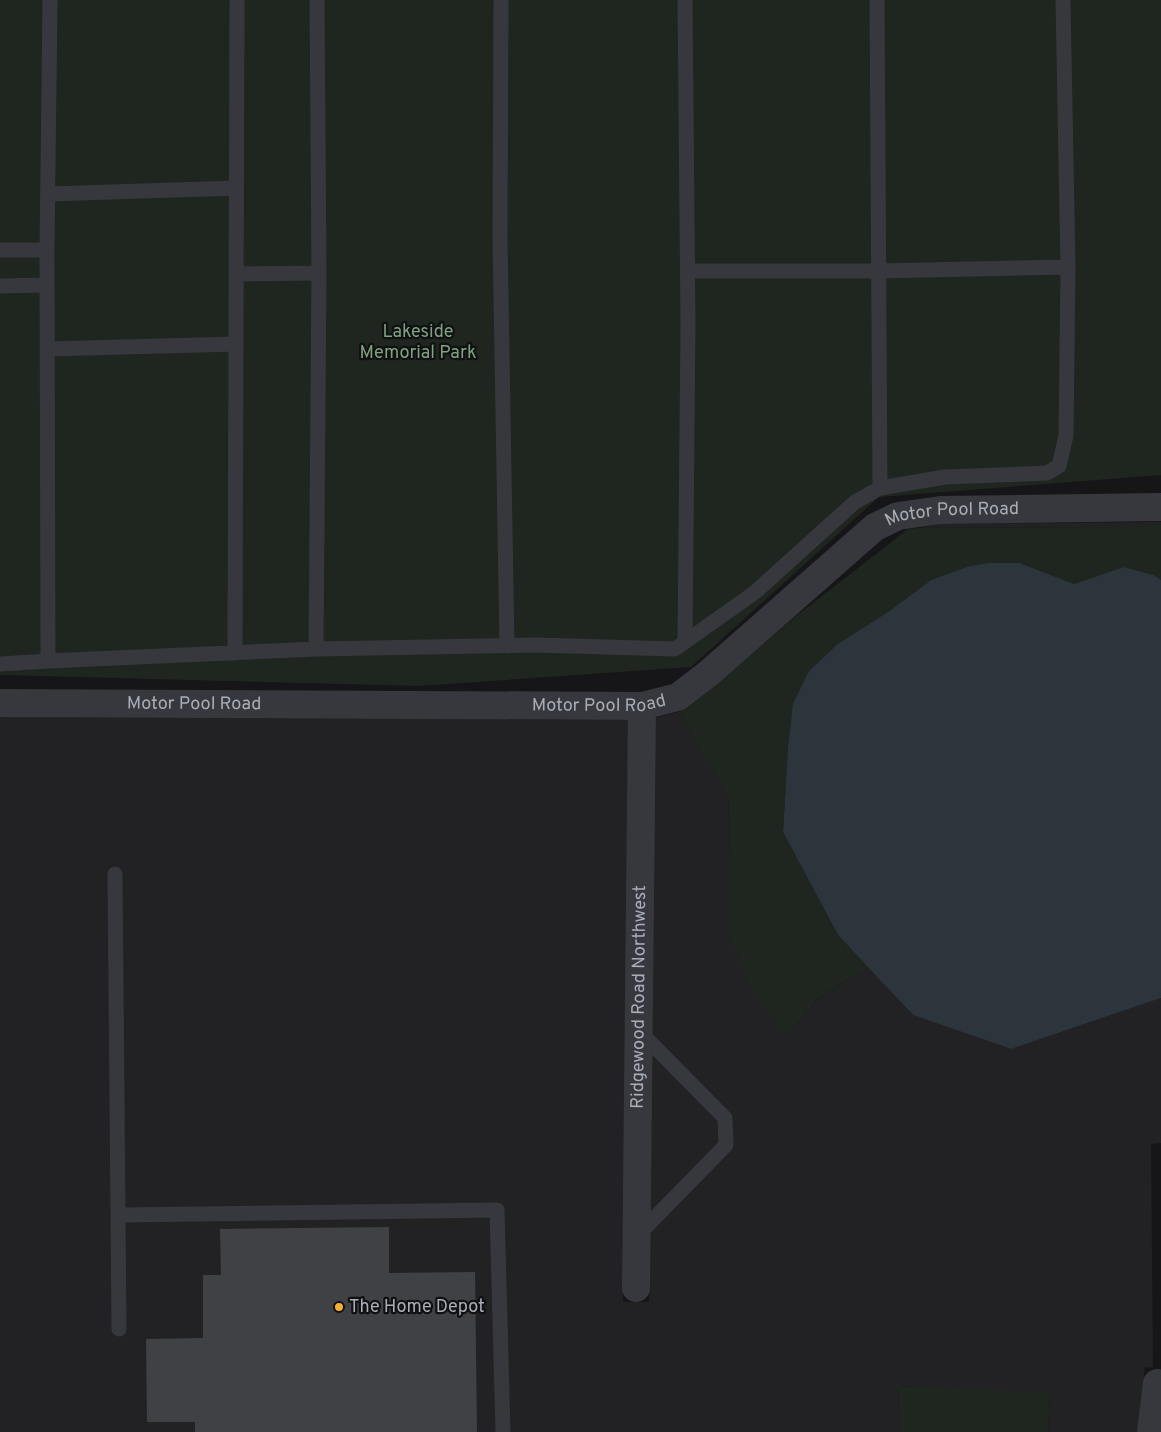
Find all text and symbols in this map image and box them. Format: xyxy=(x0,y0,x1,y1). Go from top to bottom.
park label: Lakeside Memorial Park xyxy=(360,321,476,365)
street label: Motor Pool Road xyxy=(881,497,1019,532)
street label: Motor Pool Road xyxy=(532,689,668,718)
street label: Motor Pool Road xyxy=(127,692,261,716)
street label: Ridgewood Road Northwest xyxy=(626,885,652,1109)
place label: The Home Depot xyxy=(349,1296,485,1319)
marker: The Home Depot xyxy=(333,1301,345,1313)

